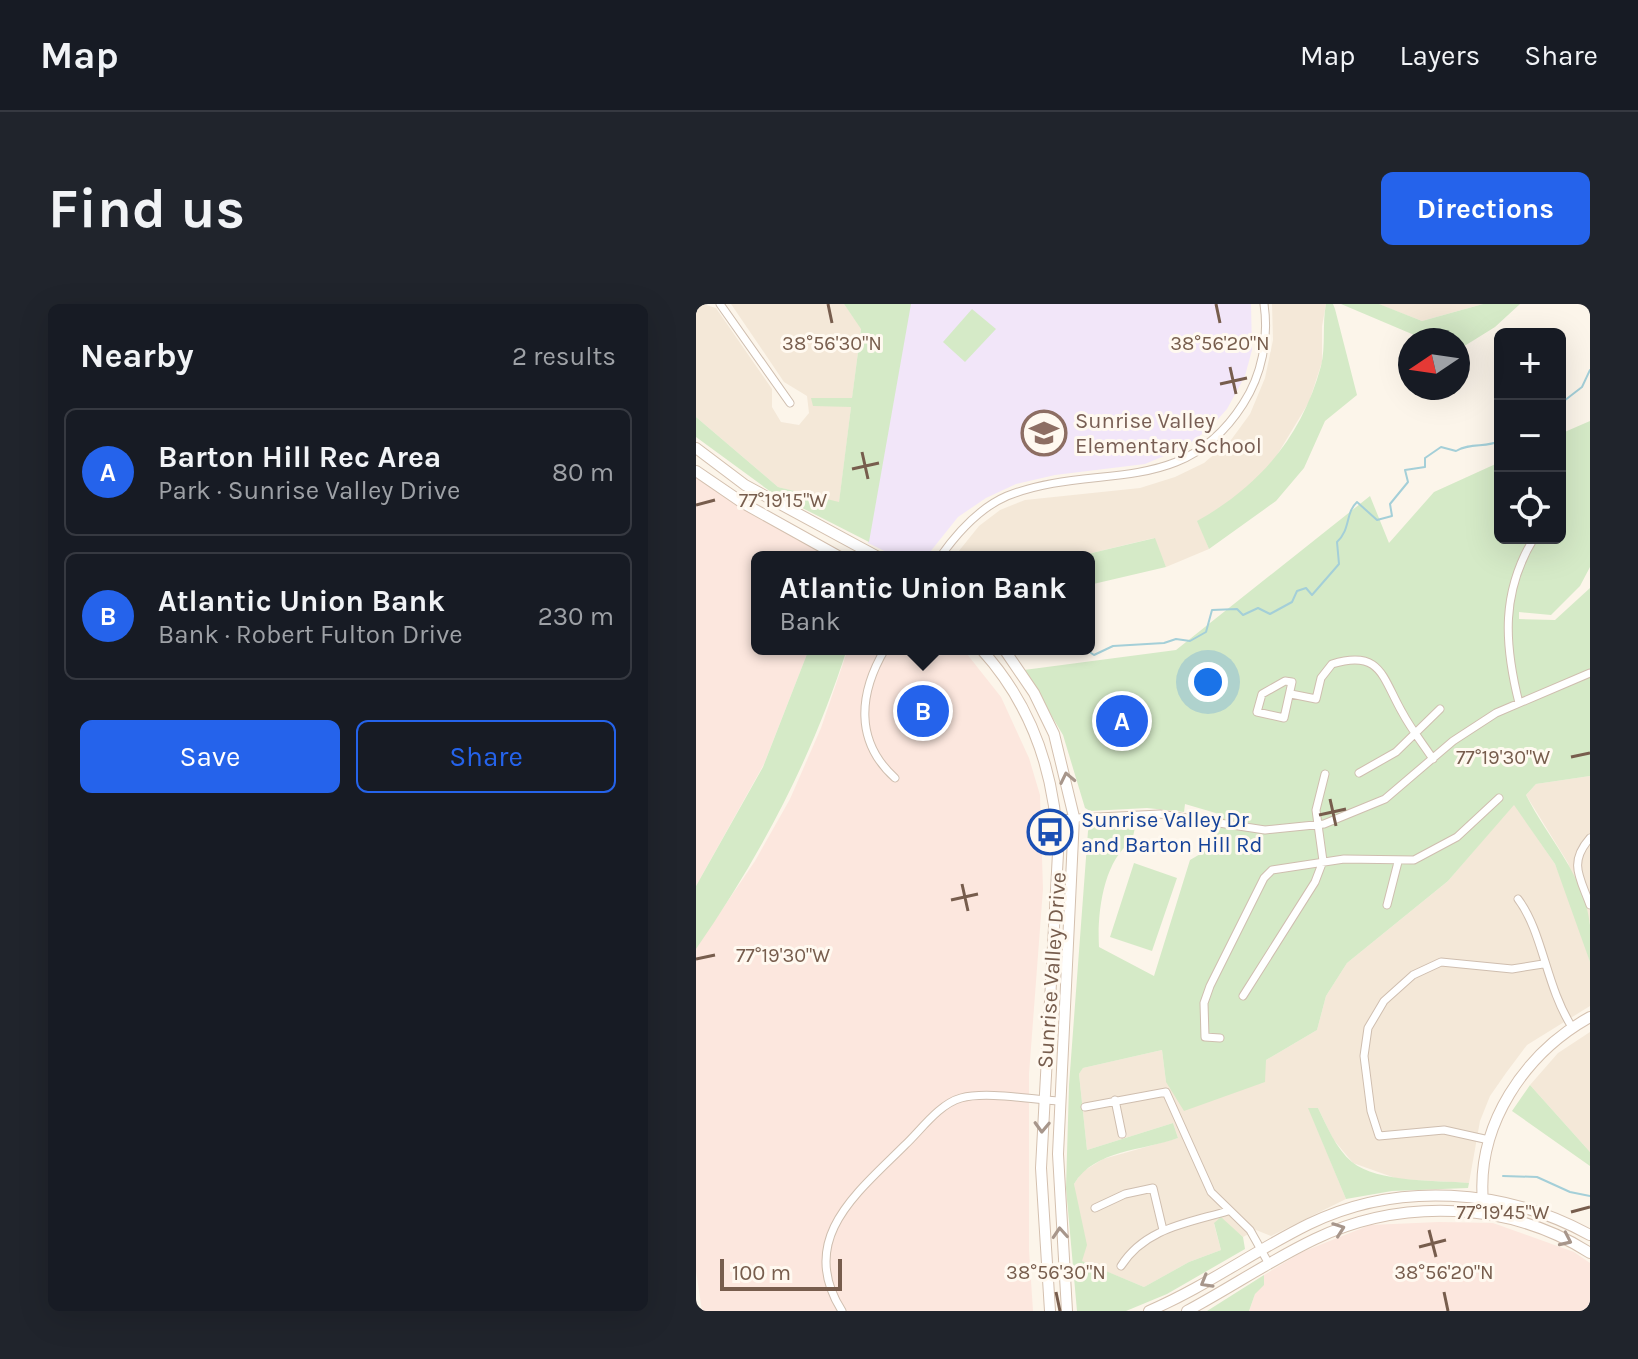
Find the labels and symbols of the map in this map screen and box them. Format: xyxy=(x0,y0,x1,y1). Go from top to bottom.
north arrow xyxy=(1398,328,1470,400)
text: 38°56'30"N xyxy=(782,332,882,355)
text: 38°56'20"N xyxy=(1170,332,1270,355)
place label: Sunrise Valley Elementary School xyxy=(1075,408,1262,459)
school or university icon: Sunrise Valley Elementary School xyxy=(1020,409,1068,457)
text: 77°19'15"W xyxy=(739,489,827,512)
your location xyxy=(1188,662,1228,702)
pin: B xyxy=(897,681,949,741)
pin: A xyxy=(1096,691,1148,751)
text: 77°19'30"W xyxy=(1456,746,1550,769)
one-way arrow xyxy=(1059,772,1076,786)
place label: Sunrise Valley Dr and Barton Hill Rd xyxy=(1081,807,1263,858)
bus stop icon: Sunrise Valley Dr and Barton Hill Rd xyxy=(1026,808,1074,856)
street label: Sunrise Valley Drive xyxy=(1032,871,1072,1069)
text: 77°19'30"W xyxy=(736,944,830,967)
one-way arrow xyxy=(1033,1121,1050,1134)
text: 77°19'45"W xyxy=(1457,1201,1550,1224)
one-way arrow xyxy=(1331,1222,1345,1239)
one-way arrow xyxy=(1052,1226,1069,1239)
one-way arrow xyxy=(1557,1230,1572,1246)
scale bar xyxy=(720,1255,842,1291)
text: 38°56'30"N xyxy=(1006,1261,1106,1284)
text: 38°56'20"N xyxy=(1394,1261,1494,1284)
one-way arrow xyxy=(1200,1272,1215,1288)

